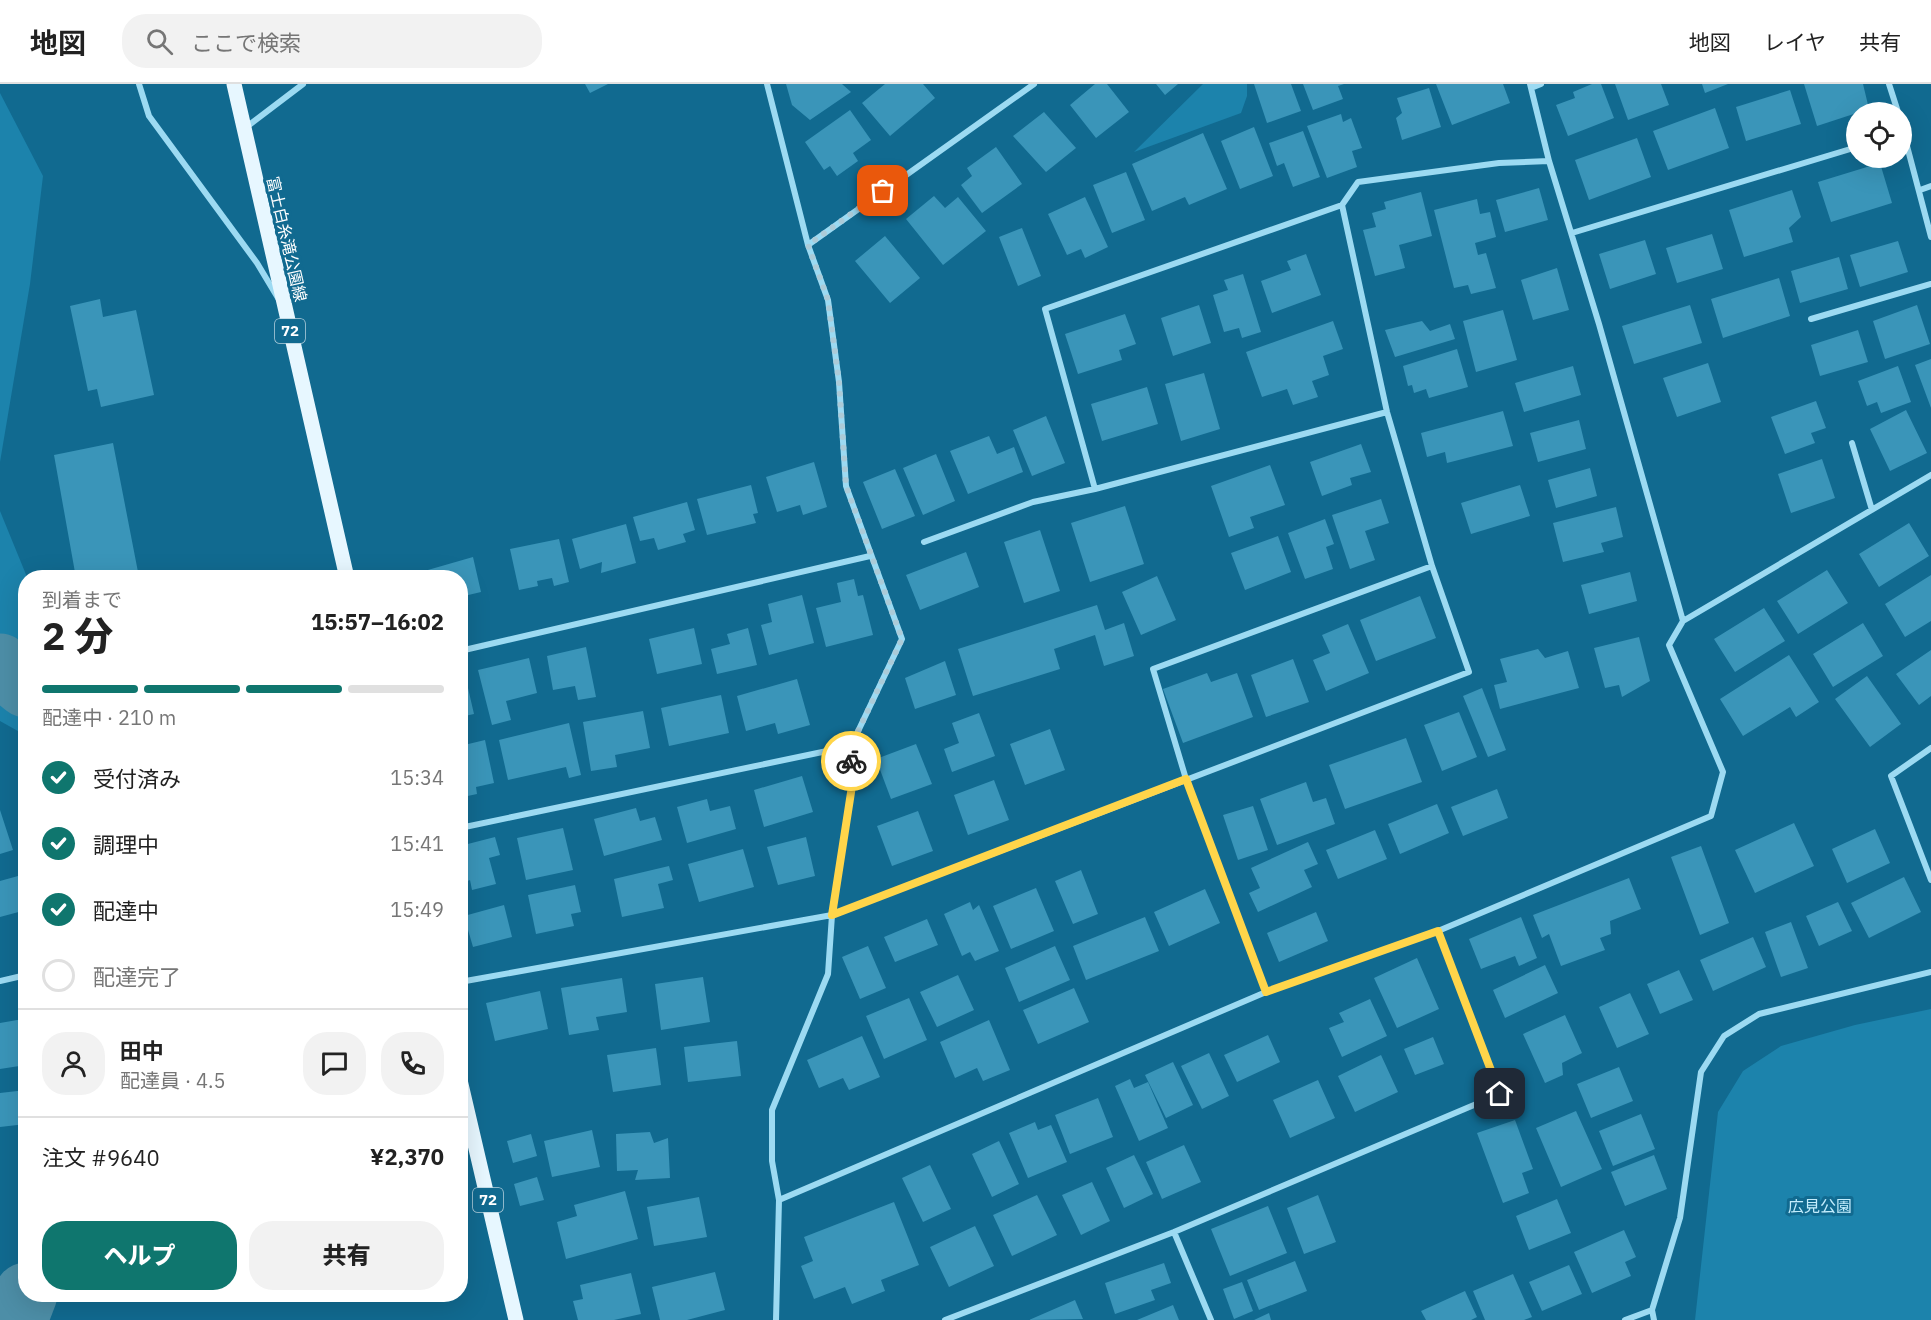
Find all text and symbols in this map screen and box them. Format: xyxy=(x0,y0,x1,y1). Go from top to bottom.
search box xyxy=(122,14,542,68)
text: 地図 xyxy=(30,24,86,61)
icon: search xyxy=(143,25,176,58)
text: ここで検索 xyxy=(191,28,301,57)
text: 地図 xyxy=(1689,28,1731,56)
text: レイヤ xyxy=(1764,28,1826,56)
text: 共有 xyxy=(1859,28,1901,56)
map controls xyxy=(1846,102,1912,168)
button: locate xyxy=(1846,102,1912,168)
pin xyxy=(857,165,908,216)
street label: 富士白糸滝公園線 xyxy=(263,174,311,304)
icon: bag xyxy=(866,174,899,207)
road number: 72 xyxy=(275,319,305,343)
text: 到着まで xyxy=(42,586,122,613)
text: 15:57–16:02 xyxy=(311,607,444,636)
text: 2 分 xyxy=(42,610,114,661)
text: 配達中 · 210 m xyxy=(42,704,176,731)
courier xyxy=(821,731,881,791)
icon: bike xyxy=(835,745,868,778)
icon: check xyxy=(42,761,75,794)
text: 受付済み xyxy=(93,764,181,793)
text: 15:34 xyxy=(390,764,444,791)
icon: check xyxy=(42,827,75,860)
text: 調理中 xyxy=(93,830,159,859)
text: 15:41 xyxy=(390,830,444,857)
icon: check xyxy=(42,893,75,926)
text: 配達中 xyxy=(93,896,159,925)
text: 15:49 xyxy=(390,896,444,923)
text: 配達完了 xyxy=(93,962,181,991)
button: person xyxy=(42,1032,105,1095)
button: chat xyxy=(303,1032,366,1095)
button: phone xyxy=(381,1032,444,1095)
text: 田中 xyxy=(120,1036,164,1065)
text: 配達員 · 4.5 xyxy=(120,1067,225,1094)
pin xyxy=(1474,1068,1525,1119)
icon: home xyxy=(1483,1077,1516,1110)
text: ¥2,370 xyxy=(370,1142,444,1171)
text: 注文 #9640 xyxy=(42,1143,160,1172)
road number: 72 xyxy=(473,1188,503,1212)
park label: 広見公園 xyxy=(1788,1196,1852,1216)
button: ヘルプ xyxy=(42,1221,237,1290)
button: 共有 xyxy=(249,1221,444,1290)

